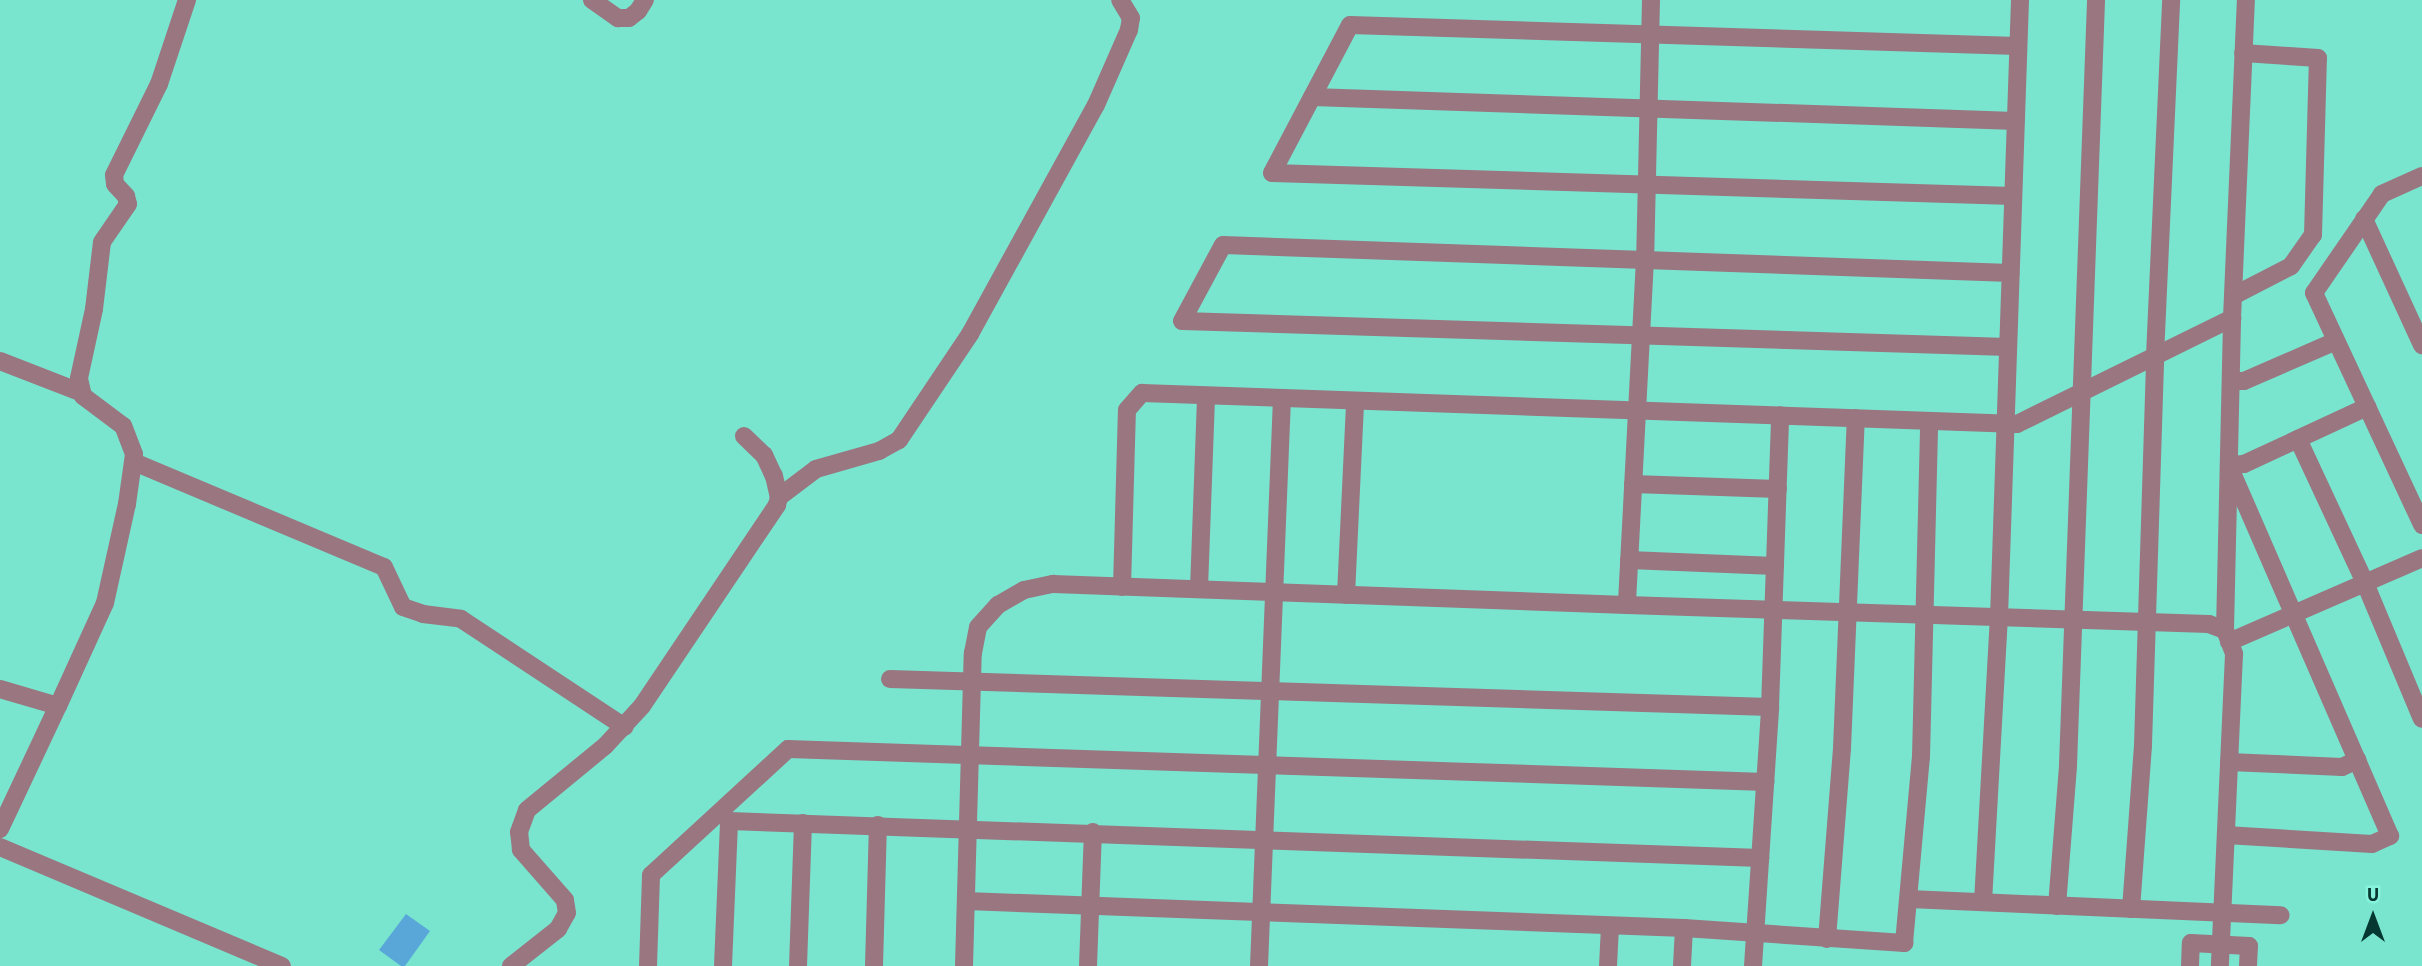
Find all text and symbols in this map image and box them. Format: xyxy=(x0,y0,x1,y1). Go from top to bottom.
north arrow xyxy=(2338,882,2408,952)
text: U xyxy=(2367,882,2379,909)

